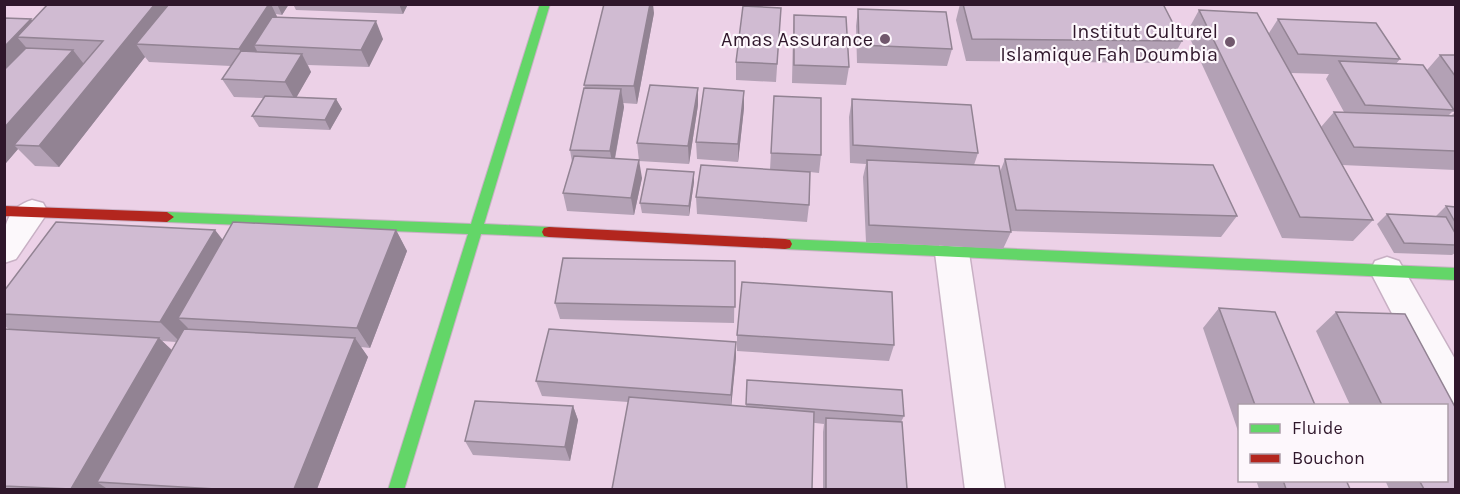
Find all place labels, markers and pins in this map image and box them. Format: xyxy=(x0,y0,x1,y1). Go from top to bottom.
place label: Institut Culturel Islamique Fah Doumbia xyxy=(1000,20,1218,66)
place label: Amas Assurance xyxy=(721,28,873,51)
marker: Amas Assurance xyxy=(878,32,892,46)
marker: Institut Culturel Islamique Fah Doumbia xyxy=(1223,35,1237,49)

